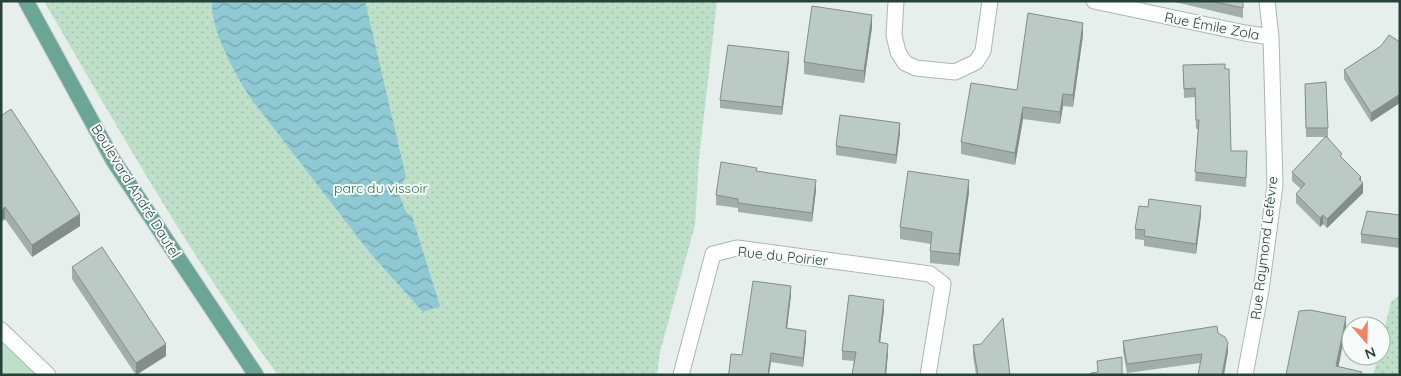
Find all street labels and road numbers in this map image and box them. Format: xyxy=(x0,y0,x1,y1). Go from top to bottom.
street label: Rue Émile Zola xyxy=(1163,8,1261,44)
street label: Boulevard André Dautel xyxy=(87,121,185,261)
street label: Rue Raymond Lefèvre xyxy=(1246,175,1282,321)
street label: Rue du Poirier xyxy=(737,242,830,270)

